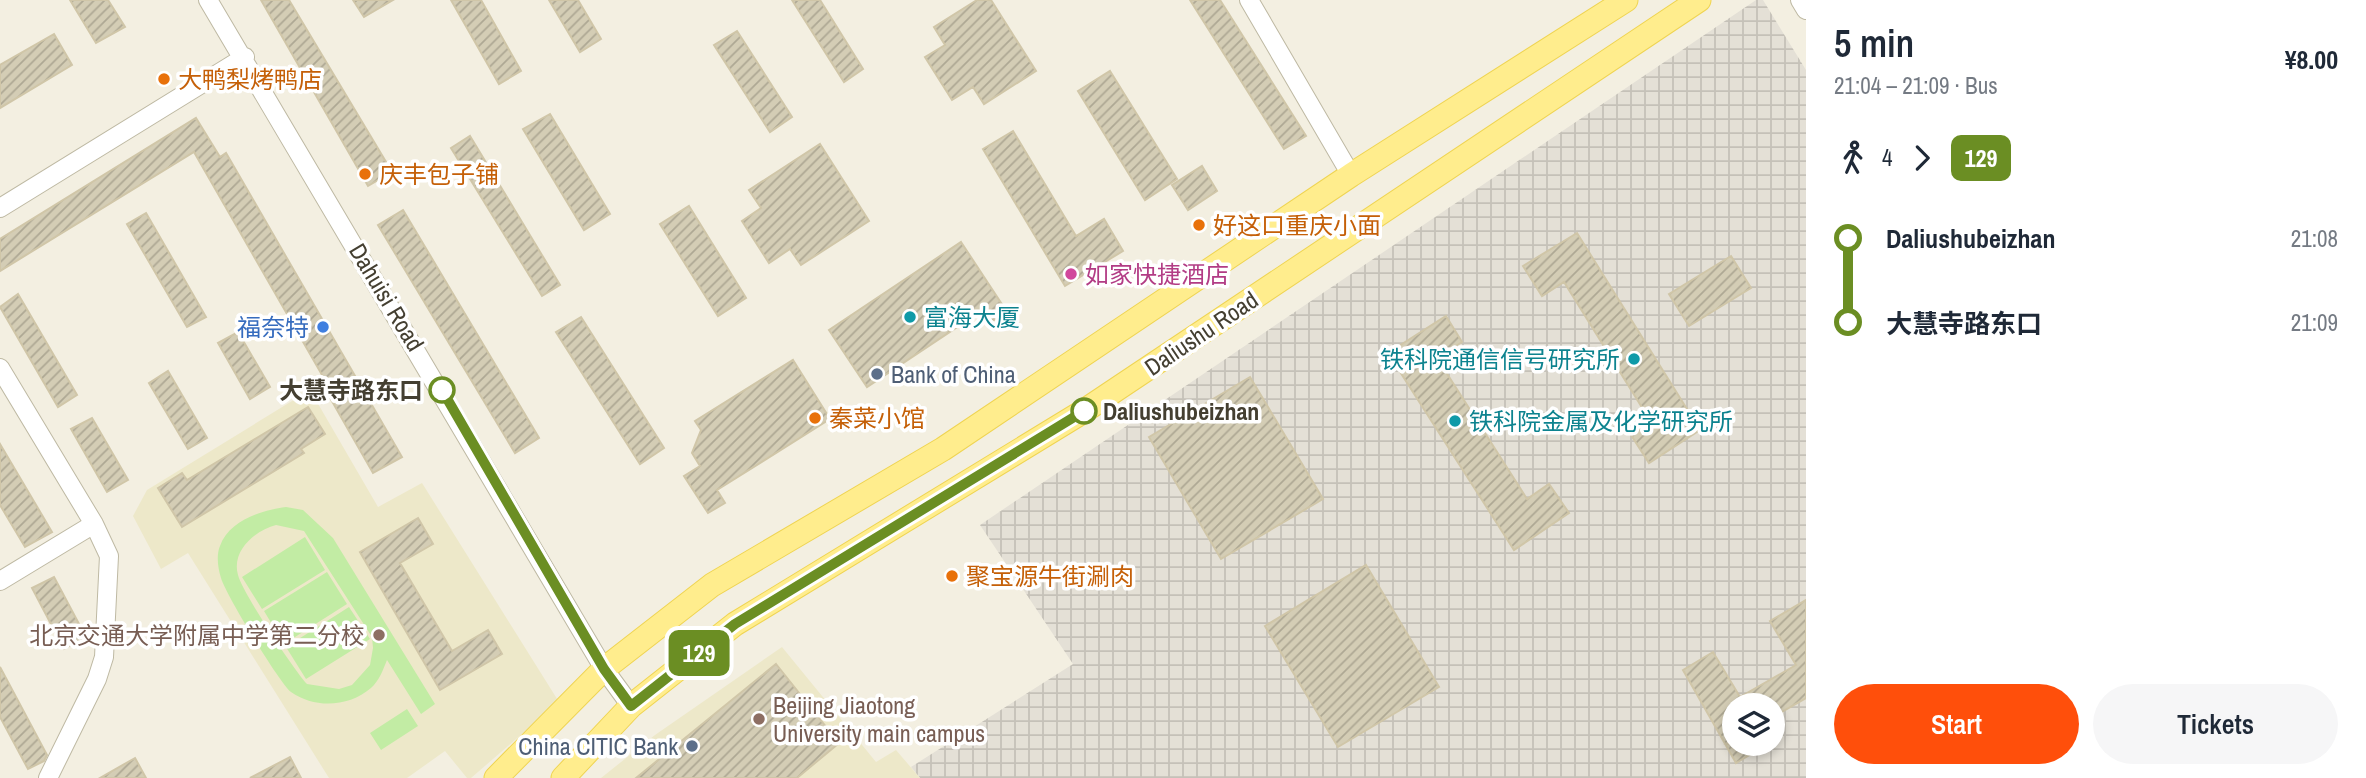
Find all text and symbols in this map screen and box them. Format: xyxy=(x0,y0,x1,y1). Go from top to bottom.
text: 5 min xyxy=(1834,18,1914,69)
text: ¥8.00 xyxy=(2285,42,2338,77)
place label: 大鸭梨烤鸭店 xyxy=(178,63,322,95)
text: 21:04 – 21:09 · Bus xyxy=(1834,70,1998,101)
marker: 大鸭梨烤鸭店 xyxy=(156,71,172,87)
icon: walk xyxy=(1834,139,1872,177)
icon: forward xyxy=(1903,139,1941,177)
text: 4 xyxy=(1882,142,1893,173)
text: 129 xyxy=(1965,142,1997,174)
place label: 庆丰包子铺 xyxy=(379,158,499,190)
marker: 庆丰包子铺 xyxy=(357,166,373,182)
place label: 好这口重庆小面 xyxy=(1213,209,1381,241)
marker: 好这口重庆小面 xyxy=(1191,217,1207,233)
text: Daliushubeizhan xyxy=(1886,221,2055,256)
text: 21:08 xyxy=(2291,223,2338,254)
street label: Dahuisi Road xyxy=(342,237,432,357)
place label: 如家快捷酒店 xyxy=(1085,258,1229,290)
marker: 如家快捷酒店 xyxy=(1063,266,1079,282)
street label: Daliushu Road xyxy=(1138,283,1264,383)
place label: 富海大厦 xyxy=(924,301,1020,333)
text: 大慧寺路东口 xyxy=(1886,306,2042,341)
text: 21:09 xyxy=(2291,307,2338,338)
marker: 富海大厦 xyxy=(902,309,918,325)
place label: 福奈特 xyxy=(237,311,309,343)
marker: 福奈特 xyxy=(315,319,331,335)
place label: 铁科院通信信号研究所 xyxy=(1380,343,1620,375)
marker: 铁科院通信信号研究所 xyxy=(1626,351,1642,367)
place label: Bank of China xyxy=(891,358,1016,390)
marker: Bank of China xyxy=(869,366,885,382)
place label: 大慧寺路东口 xyxy=(279,374,423,406)
marker: 大慧寺路东口 xyxy=(429,377,455,403)
place label: Daliushubeizhan xyxy=(1103,395,1259,427)
marker: Daliushubeizhan xyxy=(1071,398,1097,424)
place label: 秦菜小馆 xyxy=(829,402,925,434)
place label: 铁科院金属及化学研究所 xyxy=(1469,405,1733,437)
marker: 秦菜小馆 xyxy=(807,410,823,426)
marker: 铁科院金属及化学研究所 xyxy=(1447,413,1463,429)
place label: 聚宝源牛街涮肉 xyxy=(966,560,1134,592)
marker: 聚宝源牛街涮肉 xyxy=(944,568,960,584)
place label: 北京交通大学附属中学第二分校 xyxy=(29,619,365,651)
marker: 北京交通大学附属中学第二分校 xyxy=(371,627,387,643)
line badge: 129 xyxy=(659,630,739,676)
text: 129 xyxy=(683,637,715,669)
button: Start xyxy=(1834,684,2079,764)
button: Tickets xyxy=(2093,684,2338,764)
place label: Beijing Jiaotong University main campus xyxy=(773,689,985,749)
map controls xyxy=(1722,693,1785,756)
button: layers xyxy=(1722,693,1785,756)
marker: Beijing Jiaotong University main campus xyxy=(751,711,767,727)
place label: China CITIC Bank xyxy=(518,730,678,762)
marker: China CITIC Bank xyxy=(684,738,700,754)

